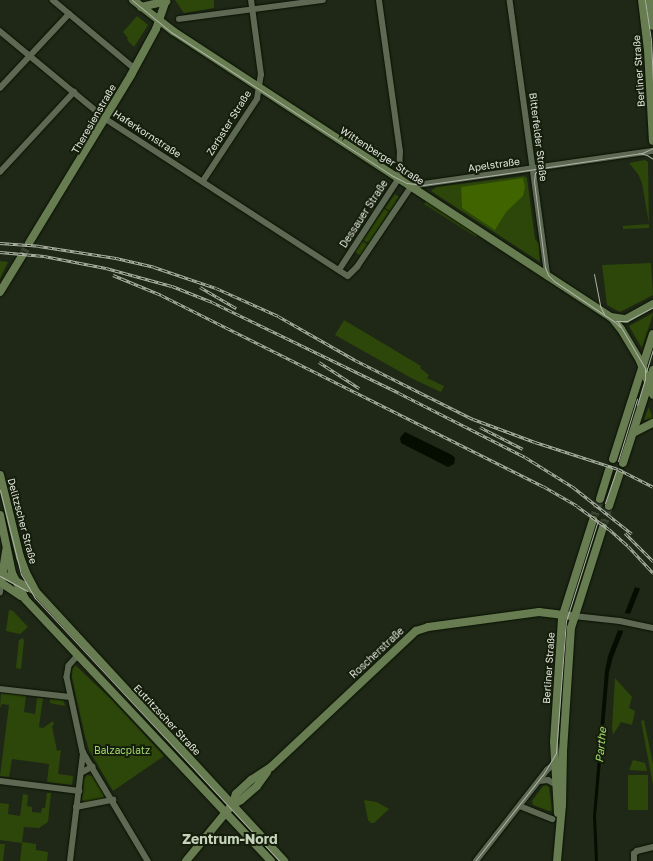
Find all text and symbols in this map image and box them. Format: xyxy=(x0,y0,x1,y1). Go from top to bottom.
street label: Berliner Straße xyxy=(631,35,647,107)
street label: Theresienstraße xyxy=(69,82,119,156)
street label: Zerbster Straße xyxy=(204,88,254,158)
street label: Bitterfelder Straße xyxy=(527,92,549,182)
street label: Haferkornstraße xyxy=(111,108,183,160)
street label: Wittenberger Straße xyxy=(338,124,426,188)
street label: Apelstraße xyxy=(467,155,521,175)
street label: Dessauer Straße xyxy=(338,178,390,250)
street label: Delitzscher Straße xyxy=(5,477,39,565)
street label: Roscherstraße xyxy=(347,625,407,681)
street label: Berliner Straße xyxy=(541,632,557,704)
street label: Eutritzscher Straße xyxy=(131,682,203,758)
water label: Parthe xyxy=(593,727,609,763)
park label: Balzacplatz xyxy=(94,745,150,757)
district label: Zentrum-Nord xyxy=(182,831,278,847)

